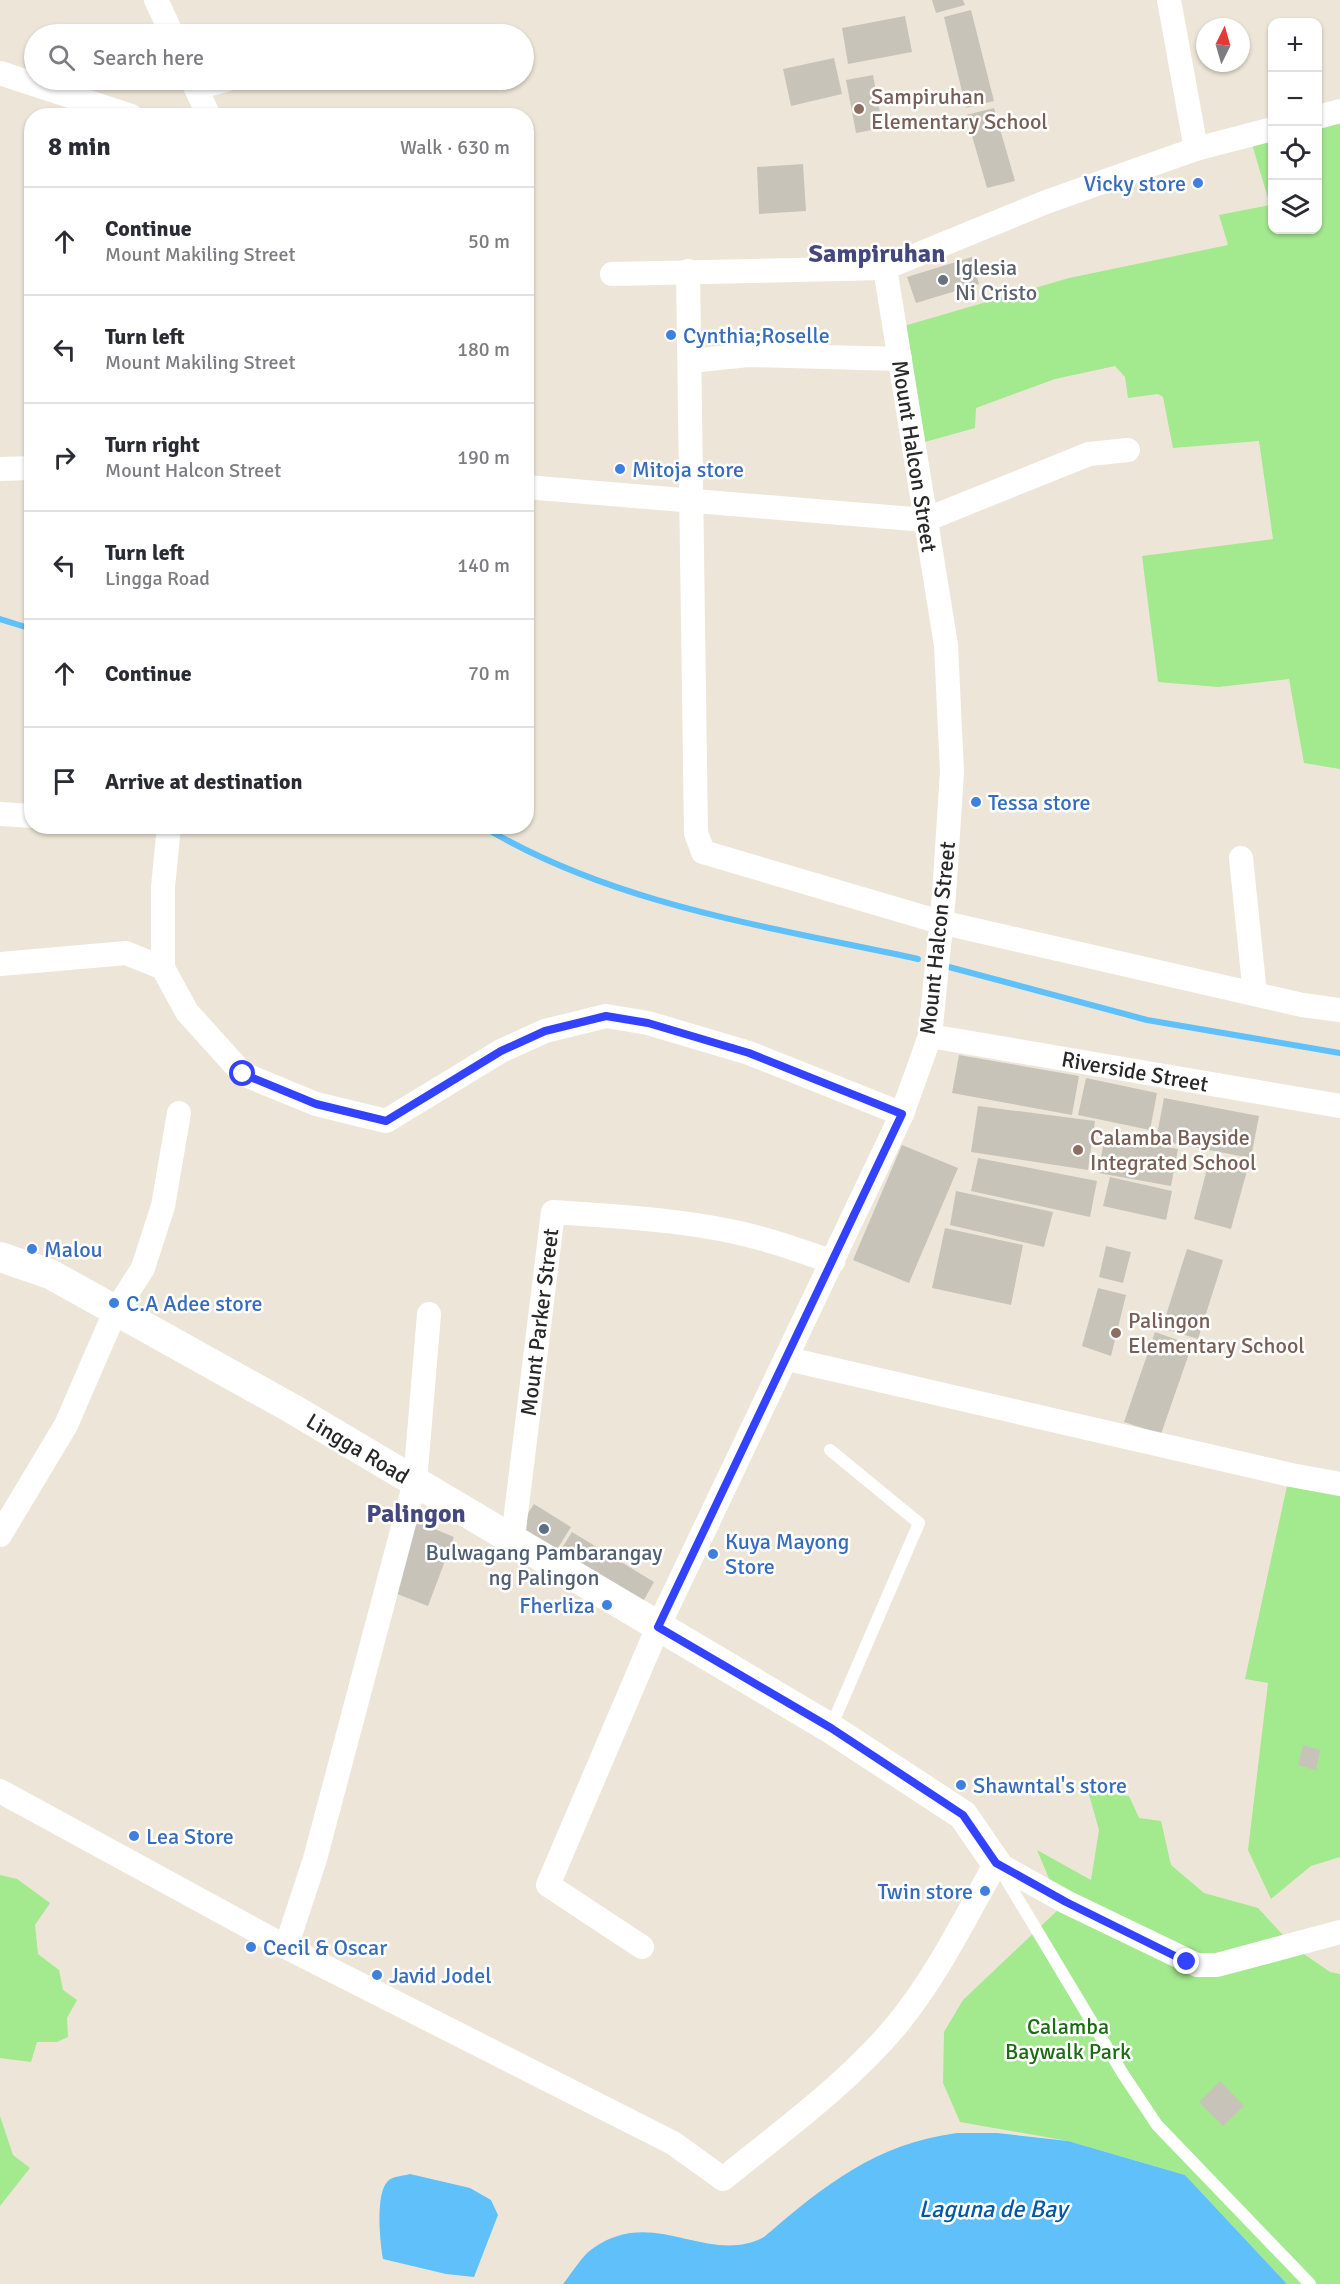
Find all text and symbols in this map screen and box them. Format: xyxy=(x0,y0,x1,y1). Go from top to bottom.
north arrow xyxy=(1196,18,1250,72)
map controls xyxy=(1268,18,1322,234)
button: + xyxy=(1268,18,1322,72)
search box xyxy=(24,24,534,90)
icon: search xyxy=(45,41,78,74)
text: Search here xyxy=(93,44,204,71)
button: − xyxy=(1268,72,1322,126)
place label: Sampiruhan Elementary School xyxy=(871,83,1048,135)
marker: Sampiruhan Elementary School xyxy=(852,102,866,116)
button: locate xyxy=(1268,126,1322,180)
text: 8 min xyxy=(48,131,111,163)
text: Walk · 630 m xyxy=(400,135,510,160)
place label: Vicky store xyxy=(1084,170,1186,197)
marker: Vicky store xyxy=(1191,176,1205,190)
button: layers xyxy=(1268,180,1322,234)
text: Continue xyxy=(105,215,192,242)
icon: ahead xyxy=(48,225,81,258)
text: 50 m xyxy=(468,229,510,254)
district label: Sampiruhan xyxy=(809,238,945,270)
text: Mount Makiling Street xyxy=(105,242,296,267)
place label: Iglesia Ni Cristo xyxy=(955,254,1037,306)
marker: Iglesia Ni Cristo xyxy=(936,273,950,287)
place label: Cynthia;Roselle xyxy=(683,322,830,349)
text: Turn left xyxy=(105,323,185,350)
marker: Cynthia;Roselle xyxy=(664,328,678,342)
icon: left xyxy=(48,333,81,366)
text: 180 m xyxy=(457,337,510,362)
text: Mount Makiling Street xyxy=(105,350,296,375)
street label: Mount Halcon Street xyxy=(886,358,943,554)
text: Turn right xyxy=(105,431,200,458)
icon: right xyxy=(48,441,81,474)
text: 190 m xyxy=(457,445,510,470)
place label: Mitoja store xyxy=(632,456,744,483)
text: Mount Halcon Street xyxy=(105,458,281,483)
marker: Mitoja store xyxy=(613,462,627,476)
text: Turn left xyxy=(105,539,185,566)
icon: left xyxy=(48,549,81,582)
text: 140 m xyxy=(457,553,510,578)
text: Lingga Road xyxy=(105,566,210,591)
icon: ahead xyxy=(48,657,81,690)
text: Continue xyxy=(105,660,192,687)
text: 70 m xyxy=(468,661,510,686)
icon: arrive xyxy=(48,765,81,798)
text: Arrive at destination xyxy=(105,768,302,795)
place label: Tessa store xyxy=(988,789,1091,816)
marker: Tessa store xyxy=(969,795,983,809)
street label: Mount Halcon Street xyxy=(914,840,961,1036)
street label: Riverside Street xyxy=(1060,1045,1211,1098)
route start xyxy=(229,1060,255,1086)
place label: Calamba Bayside Integrated School xyxy=(1090,1124,1256,1176)
marker: Calamba Bayside Integrated School xyxy=(1071,1143,1085,1157)
street label: Mount Parker Street xyxy=(515,1226,564,1417)
place label: Malou xyxy=(44,1236,103,1263)
marker: Malou xyxy=(25,1242,39,1256)
place label: C.A Adee store xyxy=(126,1290,262,1317)
marker: C.A Adee store xyxy=(107,1296,121,1310)
place label: Palingon Elementary School xyxy=(1128,1307,1305,1359)
marker: Palingon Elementary School xyxy=(1109,1326,1123,1340)
street label: Lingga Road xyxy=(301,1407,414,1490)
district label: Palingon xyxy=(366,1498,466,1530)
marker: Bulwagang Pambarangay ng Palingon xyxy=(537,1522,551,1536)
place label: Kuya Mayong Store xyxy=(725,1528,849,1580)
place label: Bulwagang Pambarangay ng Palingon xyxy=(426,1539,663,1591)
marker: Kuya Mayong Store xyxy=(706,1547,720,1561)
place label: Fherliza xyxy=(519,1592,595,1619)
marker: Fherliza xyxy=(600,1598,614,1612)
place label: Shawntal's store xyxy=(973,1772,1127,1799)
marker: Shawntal's store xyxy=(954,1778,968,1792)
place label: Lea Store xyxy=(146,1823,234,1850)
marker: Lea Store xyxy=(127,1829,141,1843)
place label: Twin store xyxy=(877,1878,973,1905)
marker: Twin store xyxy=(978,1884,992,1898)
place label: Cecil & Oscar xyxy=(263,1934,387,1961)
marker: Cecil & Oscar xyxy=(244,1940,258,1954)
route end xyxy=(1173,1948,1199,1974)
place label: Javid Jodel xyxy=(389,1962,492,1989)
marker: Javid Jodel xyxy=(370,1968,384,1982)
park label: Calamba Baywalk Park xyxy=(1005,2013,1131,2065)
water label: Laguna de Bay xyxy=(919,2194,1070,2224)

